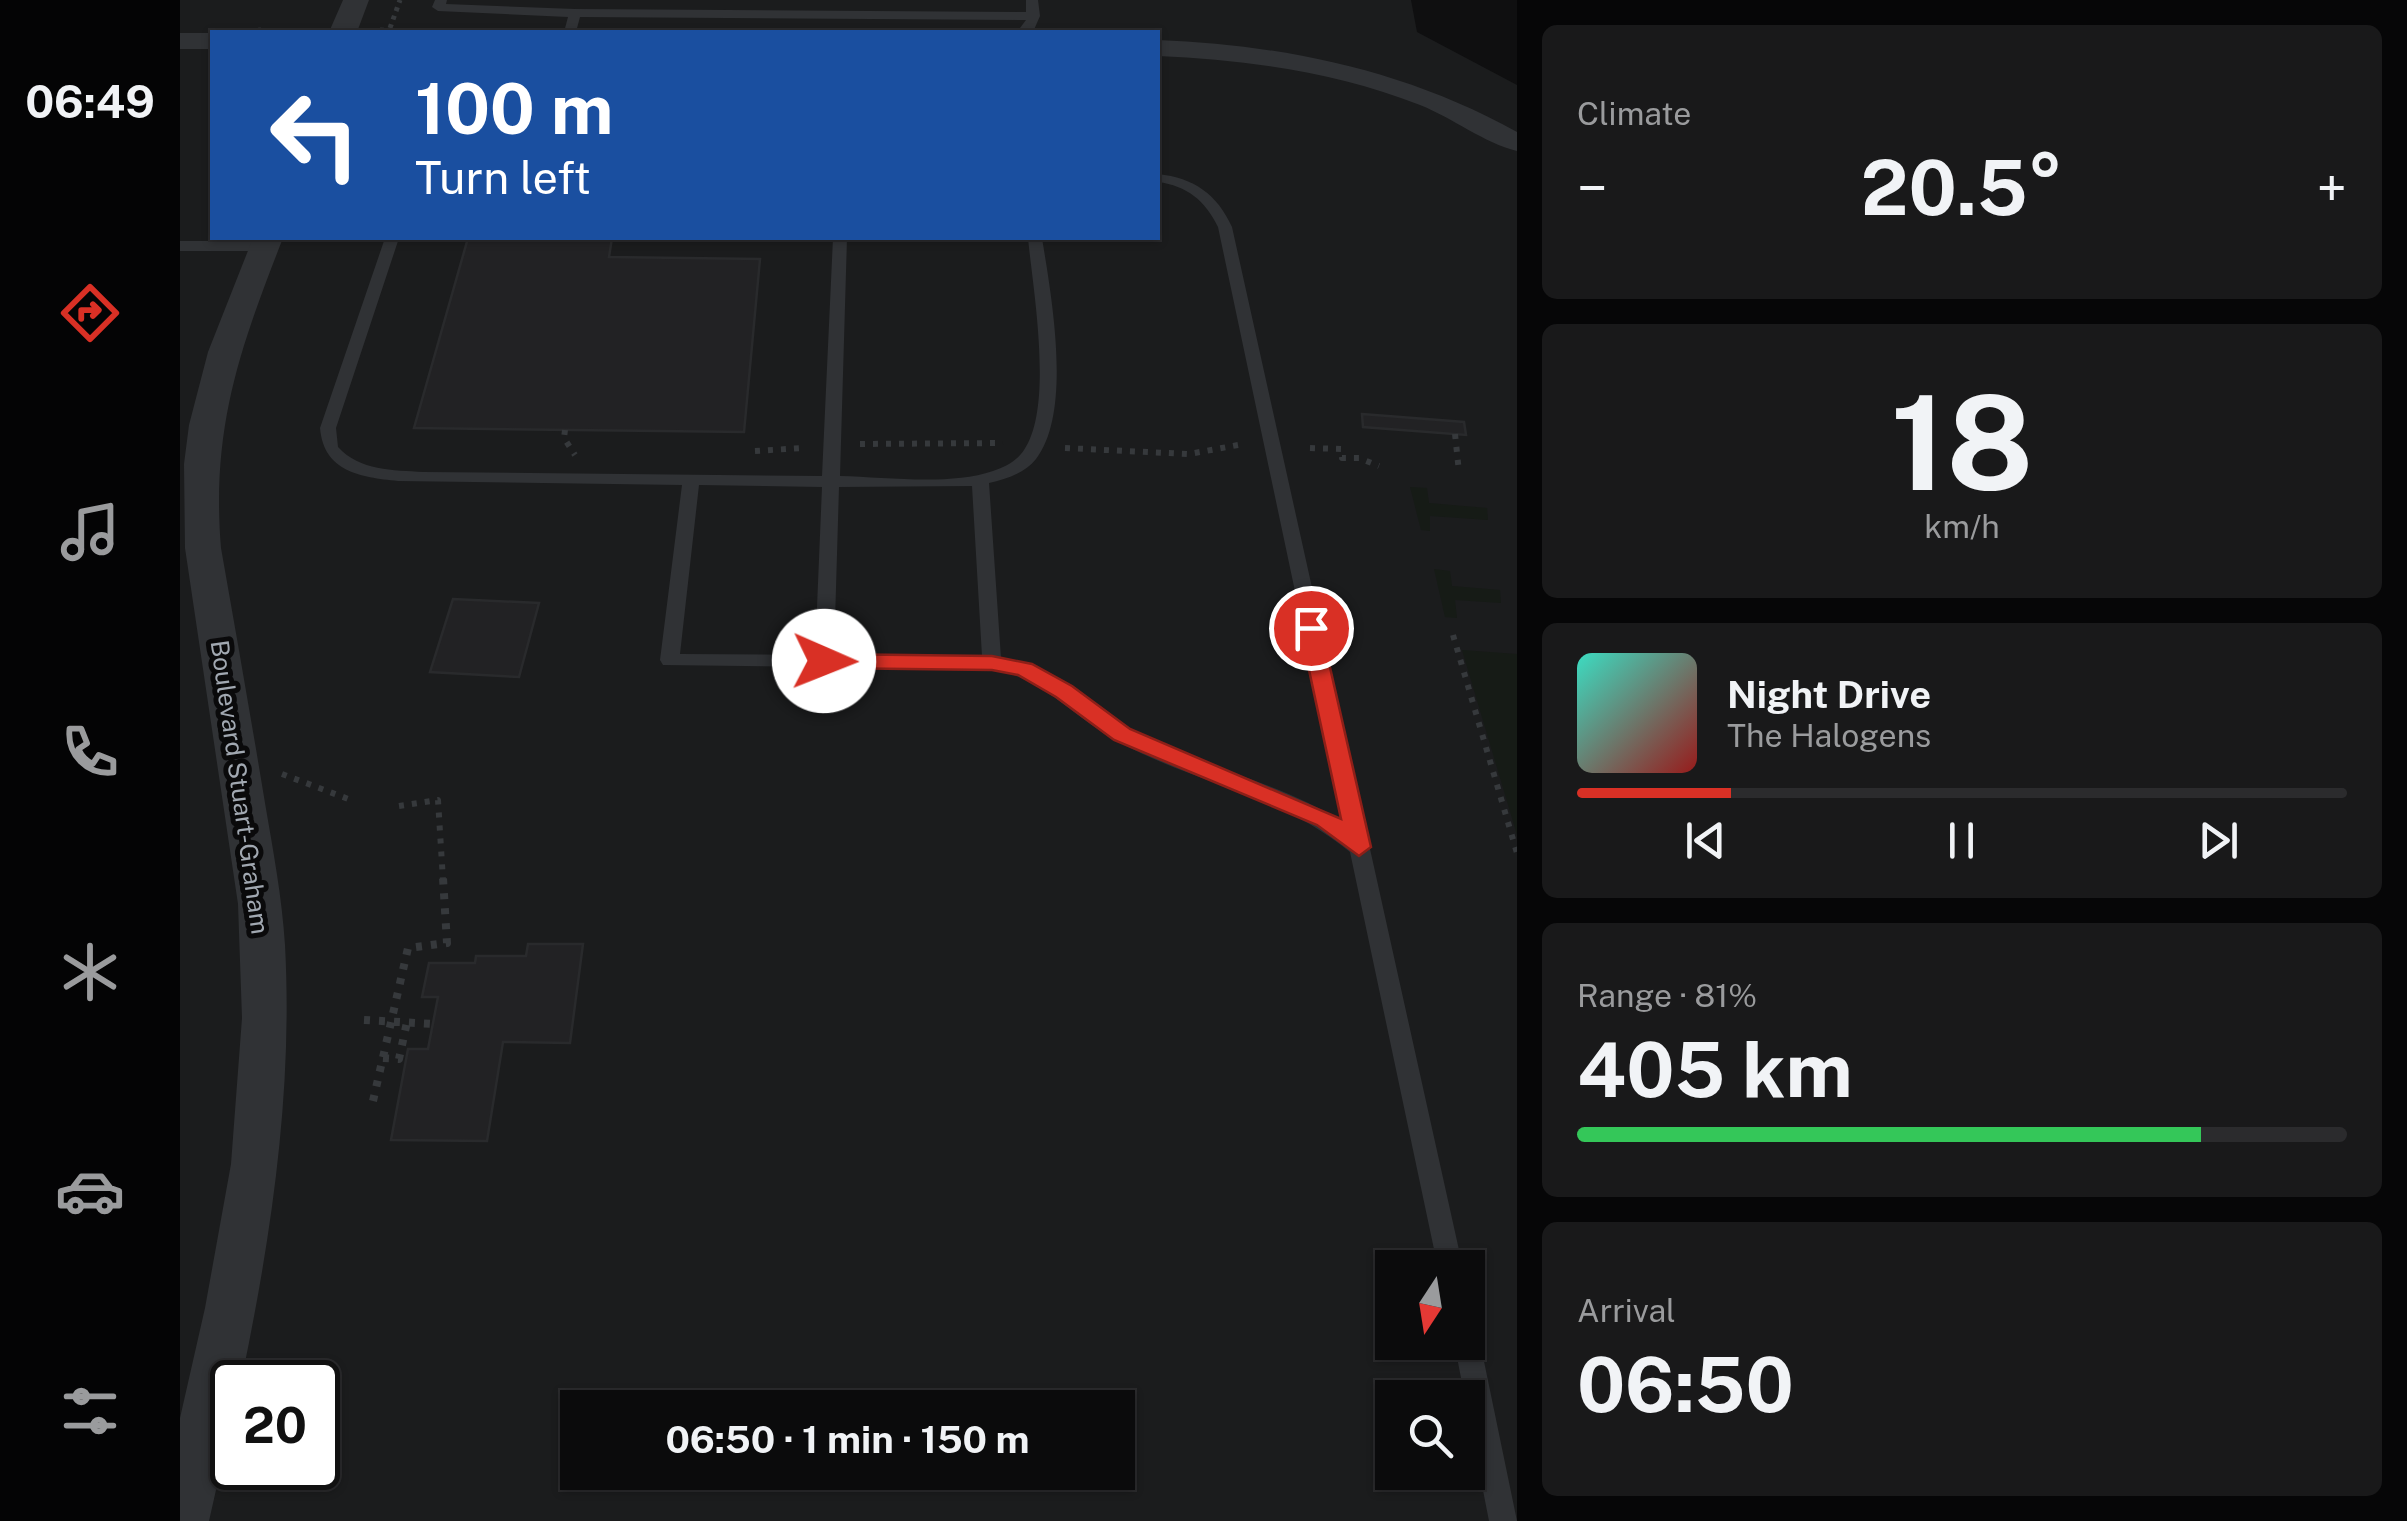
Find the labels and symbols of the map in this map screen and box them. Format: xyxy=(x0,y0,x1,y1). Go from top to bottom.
pin xyxy=(1269,586,1354,671)
position arrow xyxy=(772,609,876,713)
street label: Boulevard Stuart-Graham xyxy=(205,638,275,936)
north arrow xyxy=(1375,1250,1485,1360)
speed limit sign: 20 xyxy=(210,1360,340,1490)

